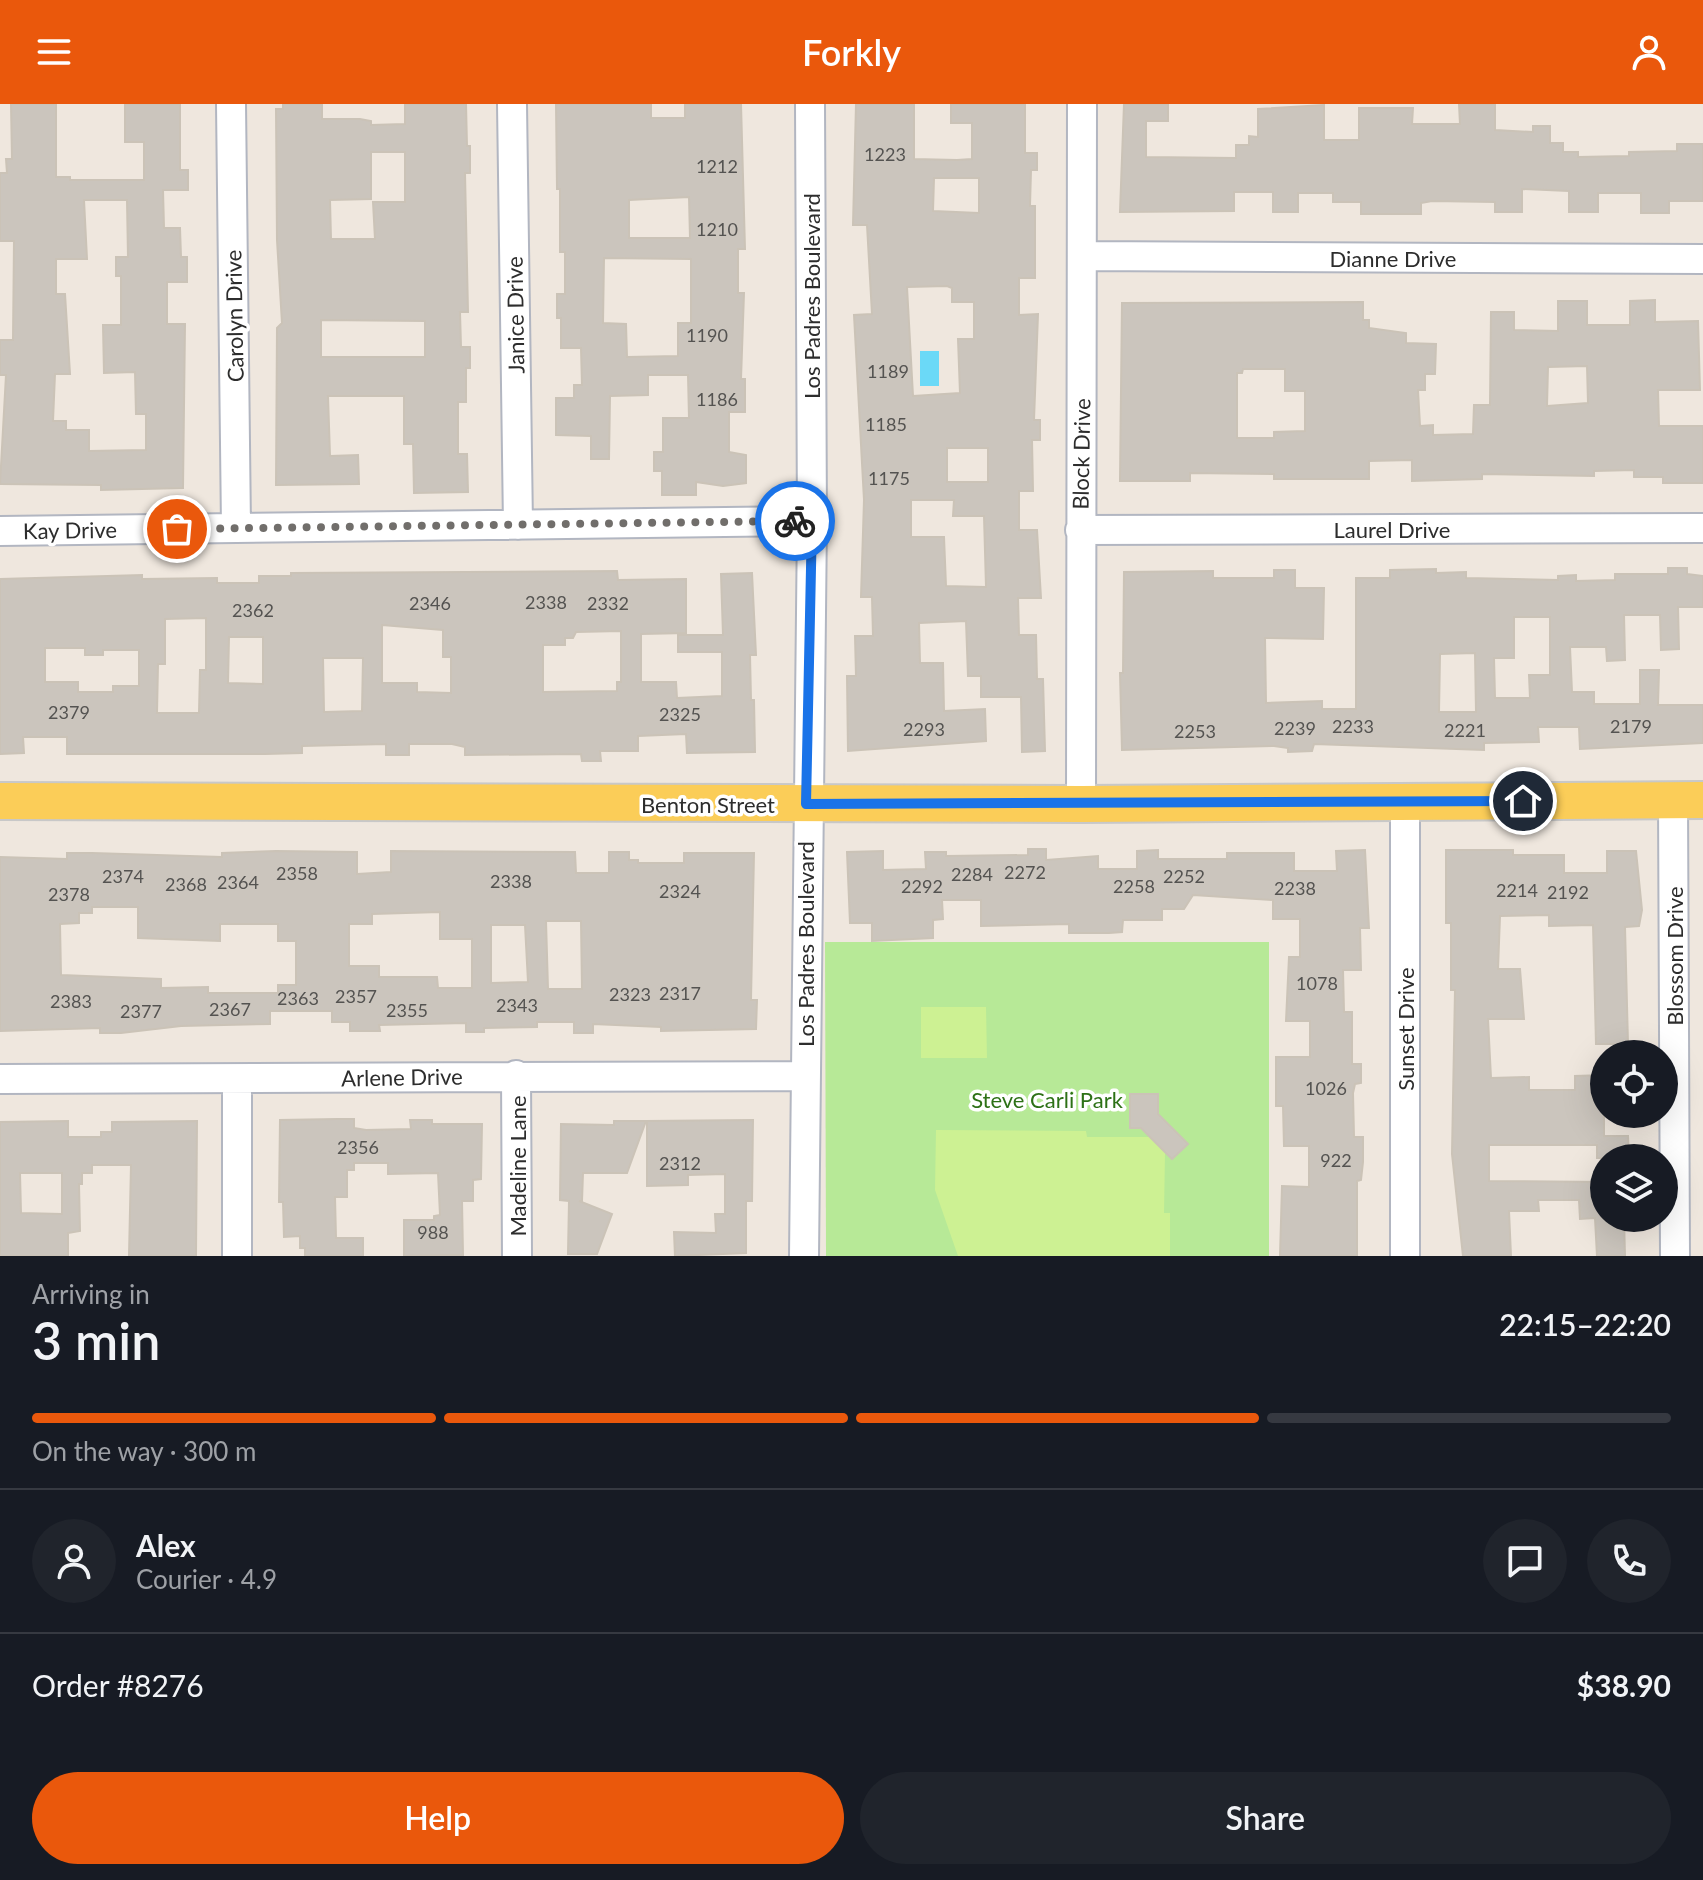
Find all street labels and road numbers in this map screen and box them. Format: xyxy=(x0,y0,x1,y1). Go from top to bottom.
street label: Los Padres Boulevard xyxy=(798,193,825,399)
street label: Dianne Drive xyxy=(1330,245,1456,272)
street label: Carolyn Drive xyxy=(219,249,249,383)
street label: Janice Drive xyxy=(500,256,530,374)
street label: Block Drive xyxy=(1067,398,1095,510)
street label: Kay Drive xyxy=(23,516,117,544)
street label: Laurel Drive xyxy=(1334,516,1450,543)
street label: Benton Street xyxy=(641,791,775,818)
street label: Los Padres Boulevard xyxy=(792,841,819,1047)
street label: Blossom Drive xyxy=(1661,886,1688,1026)
street label: Sunset Drive xyxy=(1392,967,1419,1091)
street label: Arlene Drive xyxy=(341,1062,463,1092)
street label: Madeline Lane xyxy=(504,1095,531,1237)

